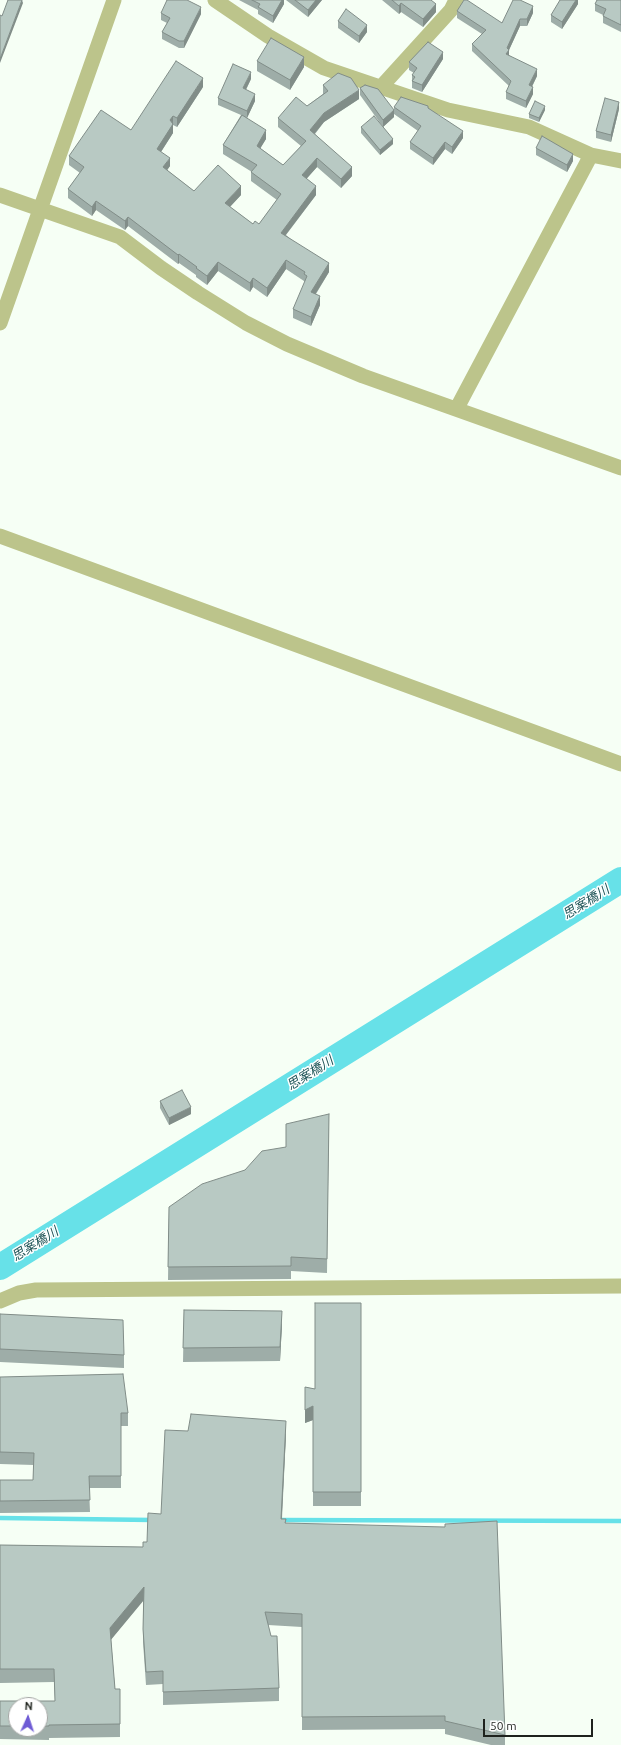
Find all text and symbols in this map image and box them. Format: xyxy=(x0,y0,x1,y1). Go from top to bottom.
water label: 思案橋川 xyxy=(560,882,612,922)
water label: 思案橋川 xyxy=(284,1053,336,1093)
water label: 思案橋川 xyxy=(9,1224,61,1264)
north arrow xyxy=(8,1697,48,1737)
text: N xyxy=(24,1700,33,1712)
scale bar xyxy=(485,1711,595,1737)
text: 50 m xyxy=(490,1719,517,1732)

